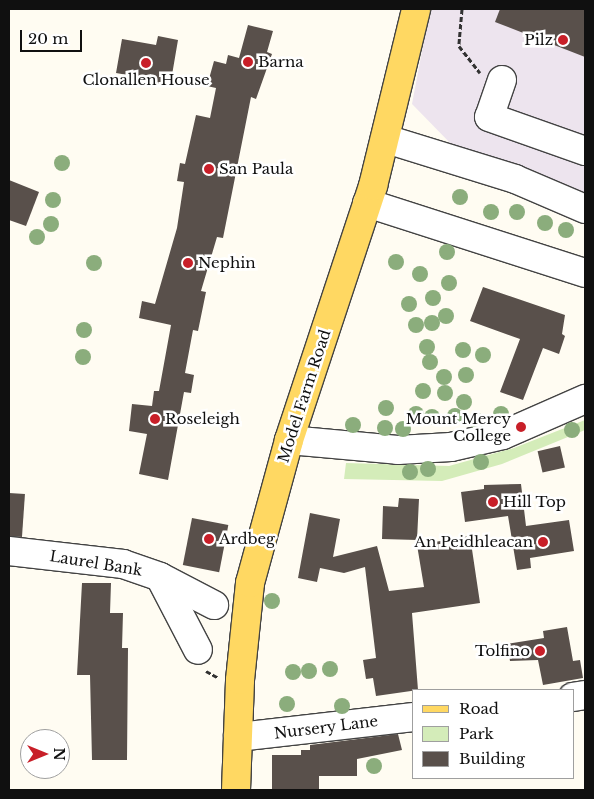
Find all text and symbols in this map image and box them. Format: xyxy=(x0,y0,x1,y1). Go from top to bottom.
scale bar xyxy=(22,20,85,52)
text: 20 m xyxy=(28,29,68,48)
place label: Pilz xyxy=(524,31,553,49)
marker: Pilz xyxy=(557,34,569,46)
place label: Barna xyxy=(258,53,304,71)
marker: Barna xyxy=(242,56,254,68)
marker: Clonallen House xyxy=(140,57,152,69)
place label: Clonallen House xyxy=(82,71,210,89)
place label: San Paula xyxy=(219,160,293,178)
marker: San Paula xyxy=(203,163,215,175)
place label: Nephin xyxy=(198,254,256,272)
marker: Nephin xyxy=(182,257,194,269)
street label: Model Farm Road xyxy=(274,327,334,465)
place label: Mount Mercy College xyxy=(406,409,511,444)
place label: Roseleigh xyxy=(165,410,240,428)
marker: Roseleigh xyxy=(149,413,161,425)
marker: Mount Mercy College xyxy=(515,421,527,433)
place label: Hill Top xyxy=(503,493,566,511)
marker: Hill Top xyxy=(487,496,499,508)
place label: Ardbeg xyxy=(219,530,275,548)
marker: Ardbeg xyxy=(203,533,215,545)
place label: An Peidhleacan xyxy=(414,533,533,551)
marker: An Peidhleacan xyxy=(537,536,549,548)
street label: Laurel Bank xyxy=(48,547,144,579)
place label: Tolfino xyxy=(475,642,530,660)
marker: Tolfino xyxy=(534,645,546,657)
legend xyxy=(412,689,574,779)
text: Road xyxy=(459,699,499,718)
street label: Nursery Lane xyxy=(273,712,379,742)
text: Park xyxy=(459,724,494,743)
north arrow xyxy=(20,729,70,779)
text: N xyxy=(50,747,68,761)
text: Building xyxy=(459,749,525,768)

